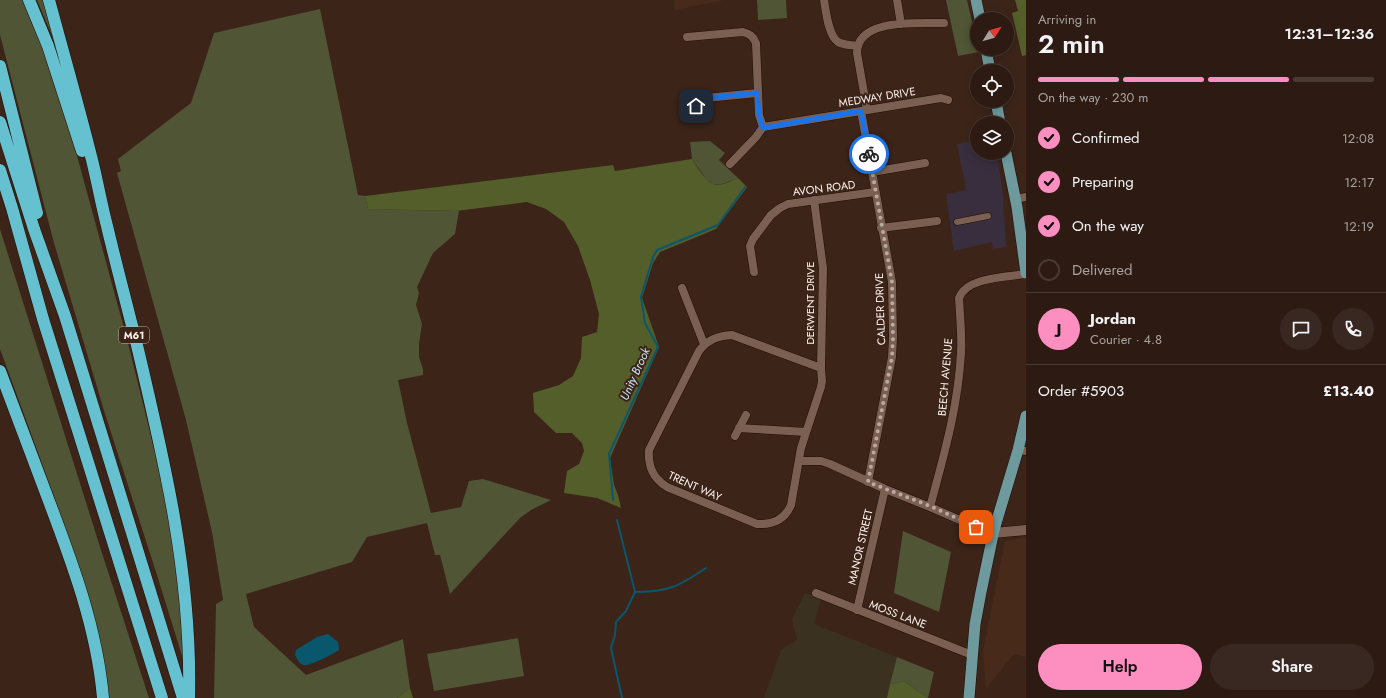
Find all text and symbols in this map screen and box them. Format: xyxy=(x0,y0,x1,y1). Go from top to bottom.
text: Arriving in xyxy=(1038,10,1096,29)
north arrow xyxy=(970,12,1014,56)
map controls xyxy=(970,12,1014,160)
text: 12:31–12:36 xyxy=(1285,23,1374,45)
text: 2 min xyxy=(1038,25,1105,63)
button: locate xyxy=(970,64,1014,108)
street label: MEDWAY DRIVE xyxy=(837,83,917,111)
text: On the way · 230 m xyxy=(1038,88,1148,107)
pin xyxy=(679,89,713,123)
icon: home xyxy=(685,95,707,117)
button: layers xyxy=(970,116,1014,160)
icon: check xyxy=(1038,127,1060,149)
text: Confirmed xyxy=(1072,127,1140,149)
text: 12:08 xyxy=(1342,129,1374,148)
courier xyxy=(849,134,889,174)
icon: bike xyxy=(858,143,880,165)
icon: check xyxy=(1038,171,1060,193)
text: Preparing xyxy=(1072,171,1134,193)
text: 12:17 xyxy=(1344,173,1374,192)
street label: AVON ROAD xyxy=(792,176,857,200)
icon: check xyxy=(1038,215,1060,237)
text: On the way xyxy=(1072,215,1144,237)
text: 12:19 xyxy=(1344,217,1374,236)
text: Delivered xyxy=(1072,259,1133,281)
street label: DERWENT DRIVE xyxy=(802,261,818,345)
street label: CALDER DRIVE xyxy=(871,273,889,345)
text: Jordan xyxy=(1090,308,1136,330)
button: chat xyxy=(1280,308,1322,350)
button: phone xyxy=(1332,308,1374,350)
text: J xyxy=(1057,318,1061,340)
road number: M61 xyxy=(119,327,149,343)
text: Courier · 4.8 xyxy=(1090,330,1162,349)
street label: BEECH AVENUE xyxy=(934,338,956,416)
water label: Unity Brook xyxy=(615,344,655,403)
text: Order #5903 xyxy=(1038,380,1124,402)
text: £13.40 xyxy=(1323,380,1374,402)
street label: TRENT WAY xyxy=(666,467,725,505)
street label: MANOR STREET xyxy=(844,508,876,586)
pin xyxy=(959,510,993,544)
icon: bag xyxy=(965,516,987,538)
street label: MOSS LANE xyxy=(867,596,929,632)
button: Help xyxy=(1038,644,1202,690)
button: Share xyxy=(1210,644,1374,690)

